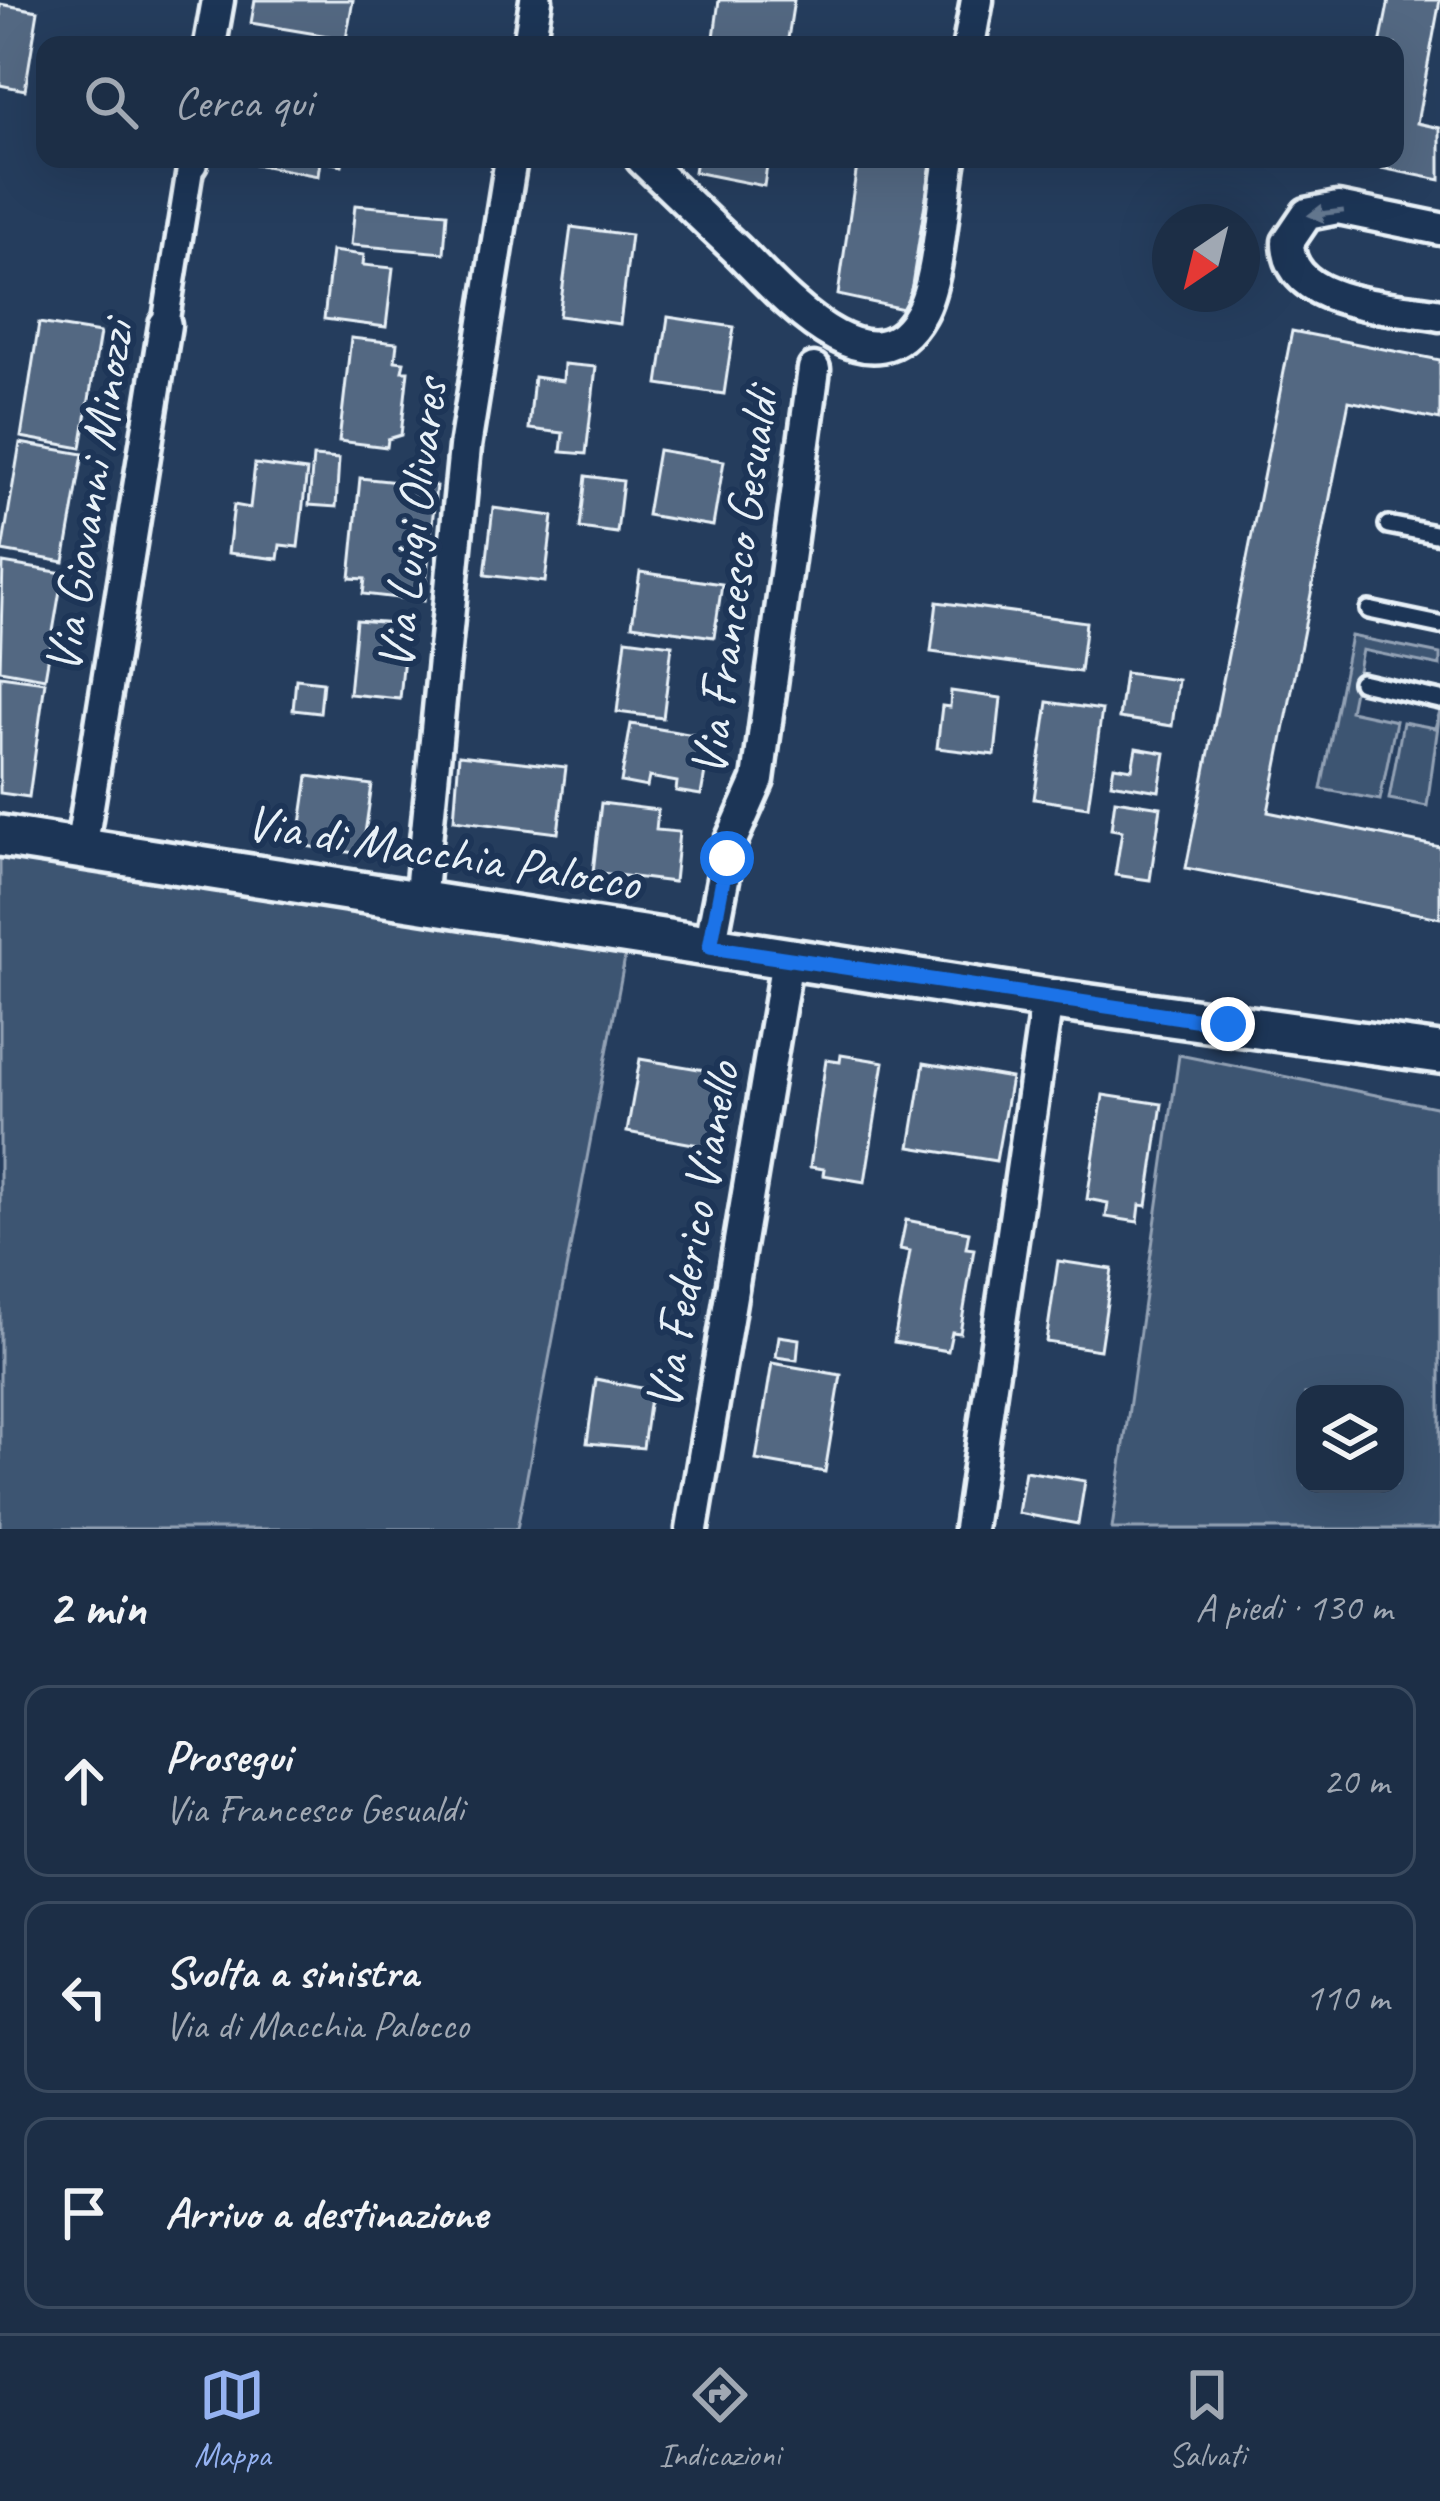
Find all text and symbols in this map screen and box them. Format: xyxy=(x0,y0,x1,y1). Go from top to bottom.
search box xyxy=(36,36,1404,168)
icon: search xyxy=(78,69,144,135)
text: Cerca qui xyxy=(174,74,313,131)
one-way arrow xyxy=(1307,203,1344,222)
north arrow xyxy=(1152,204,1260,312)
street label: Via Giovanni Minozzi xyxy=(30,310,149,677)
street label: Via Luigi Olivares xyxy=(362,371,462,673)
street label: Via Francesco Gesualdi xyxy=(675,378,794,780)
street label: Via di Macchia Palocco xyxy=(242,789,647,915)
route start xyxy=(700,831,754,885)
route end xyxy=(1201,997,1255,1051)
street label: Via Federico Vianello xyxy=(630,1055,755,1415)
map controls xyxy=(1296,1385,1404,1493)
button: layers xyxy=(1296,1385,1404,1493)
text: 2 min xyxy=(48,1575,146,1639)
text: A piedi · 130 m xyxy=(1196,1583,1392,1632)
text: Prosegui xyxy=(165,1728,291,1785)
icon: ahead xyxy=(51,1748,117,1814)
text: 20 m xyxy=(1323,1757,1389,1806)
text: Via Francesco Gesualdi xyxy=(165,1785,464,1834)
text: Svolta a sinistra xyxy=(165,1944,418,2001)
icon: left xyxy=(51,1964,117,2030)
text: 110 m xyxy=(1305,1973,1389,2022)
text: Via di Macchia Palocco xyxy=(165,2001,469,2050)
icon: arrive xyxy=(51,2180,117,2246)
text: Arrivo a destinazione xyxy=(165,2185,488,2242)
tab: Mappa xyxy=(194,2362,271,2476)
tab: Indicazioni xyxy=(659,2362,781,2476)
tab: Salvati xyxy=(1169,2362,1246,2476)

